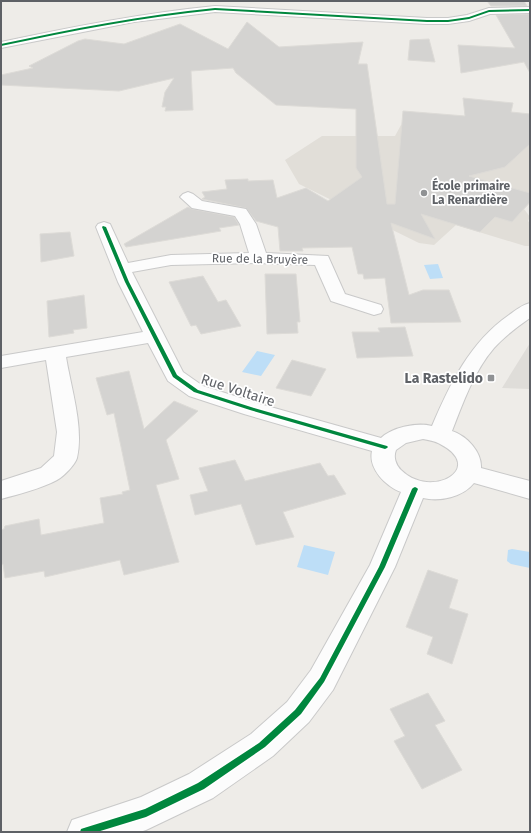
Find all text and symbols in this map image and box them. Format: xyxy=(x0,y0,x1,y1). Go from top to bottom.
place label: École primaire La Renardière xyxy=(432,177,510,207)
marker: École primaire La Renardière xyxy=(419,188,429,198)
street label: Rue de la Bruyère xyxy=(212,251,308,267)
place label: La Rastelido xyxy=(405,370,483,387)
street label: Rue Voltaire xyxy=(199,371,277,410)
marker: La Rastelido xyxy=(486,373,496,383)

